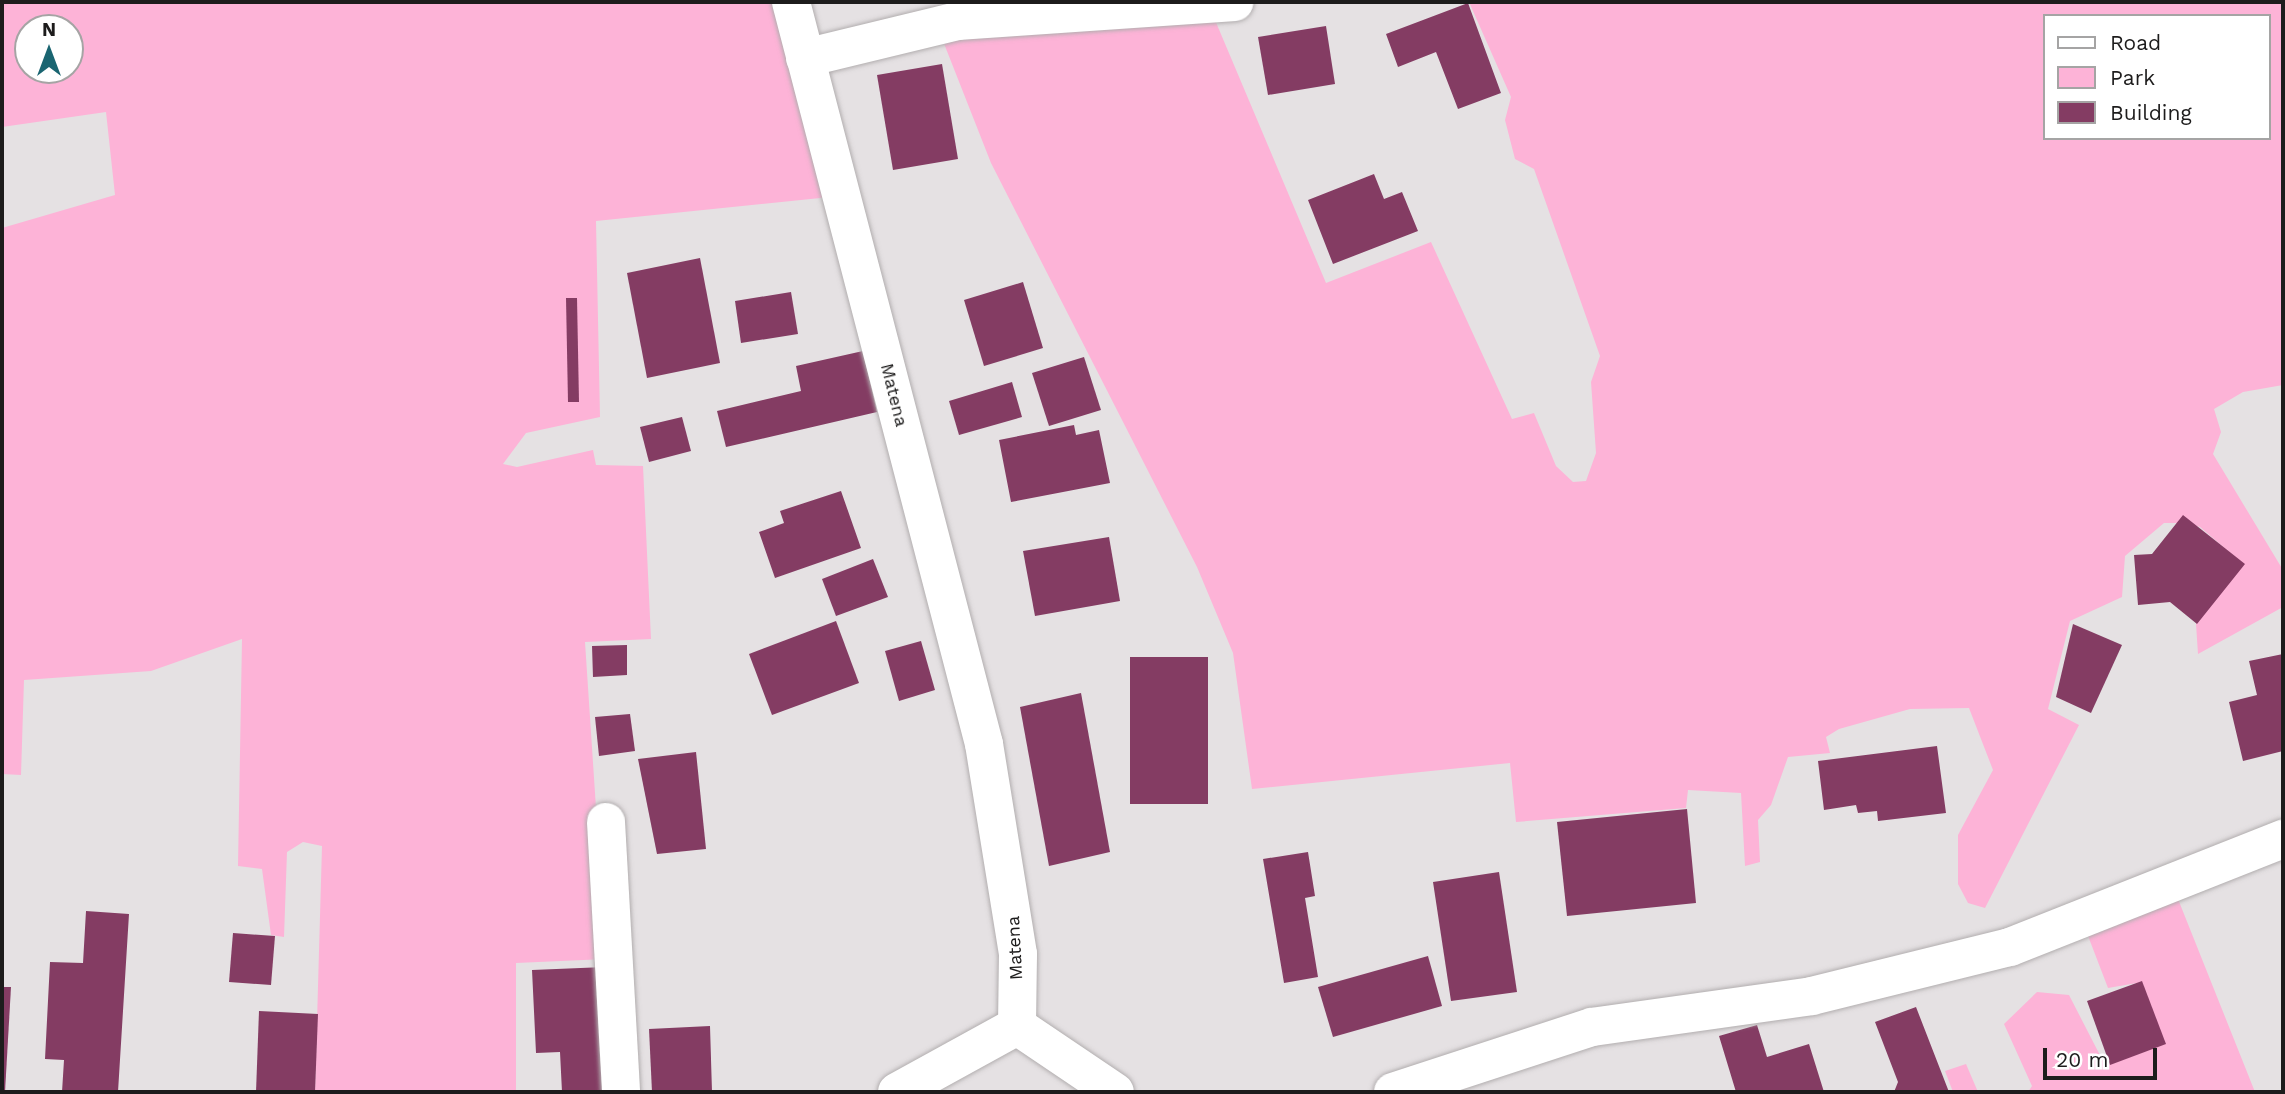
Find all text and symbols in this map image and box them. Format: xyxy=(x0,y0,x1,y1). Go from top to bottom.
north arrow xyxy=(14,14,84,84)
legend xyxy=(2044,14,2271,140)
text: N xyxy=(42,18,56,41)
text: Road xyxy=(2110,30,2161,55)
text: Park xyxy=(2110,65,2155,90)
text: Building xyxy=(2110,100,2192,125)
street label: Matena xyxy=(876,361,912,429)
street label: Matena xyxy=(1003,915,1027,981)
scale bar xyxy=(2047,1034,2161,1078)
text: 20 m xyxy=(2056,1047,2108,1072)

